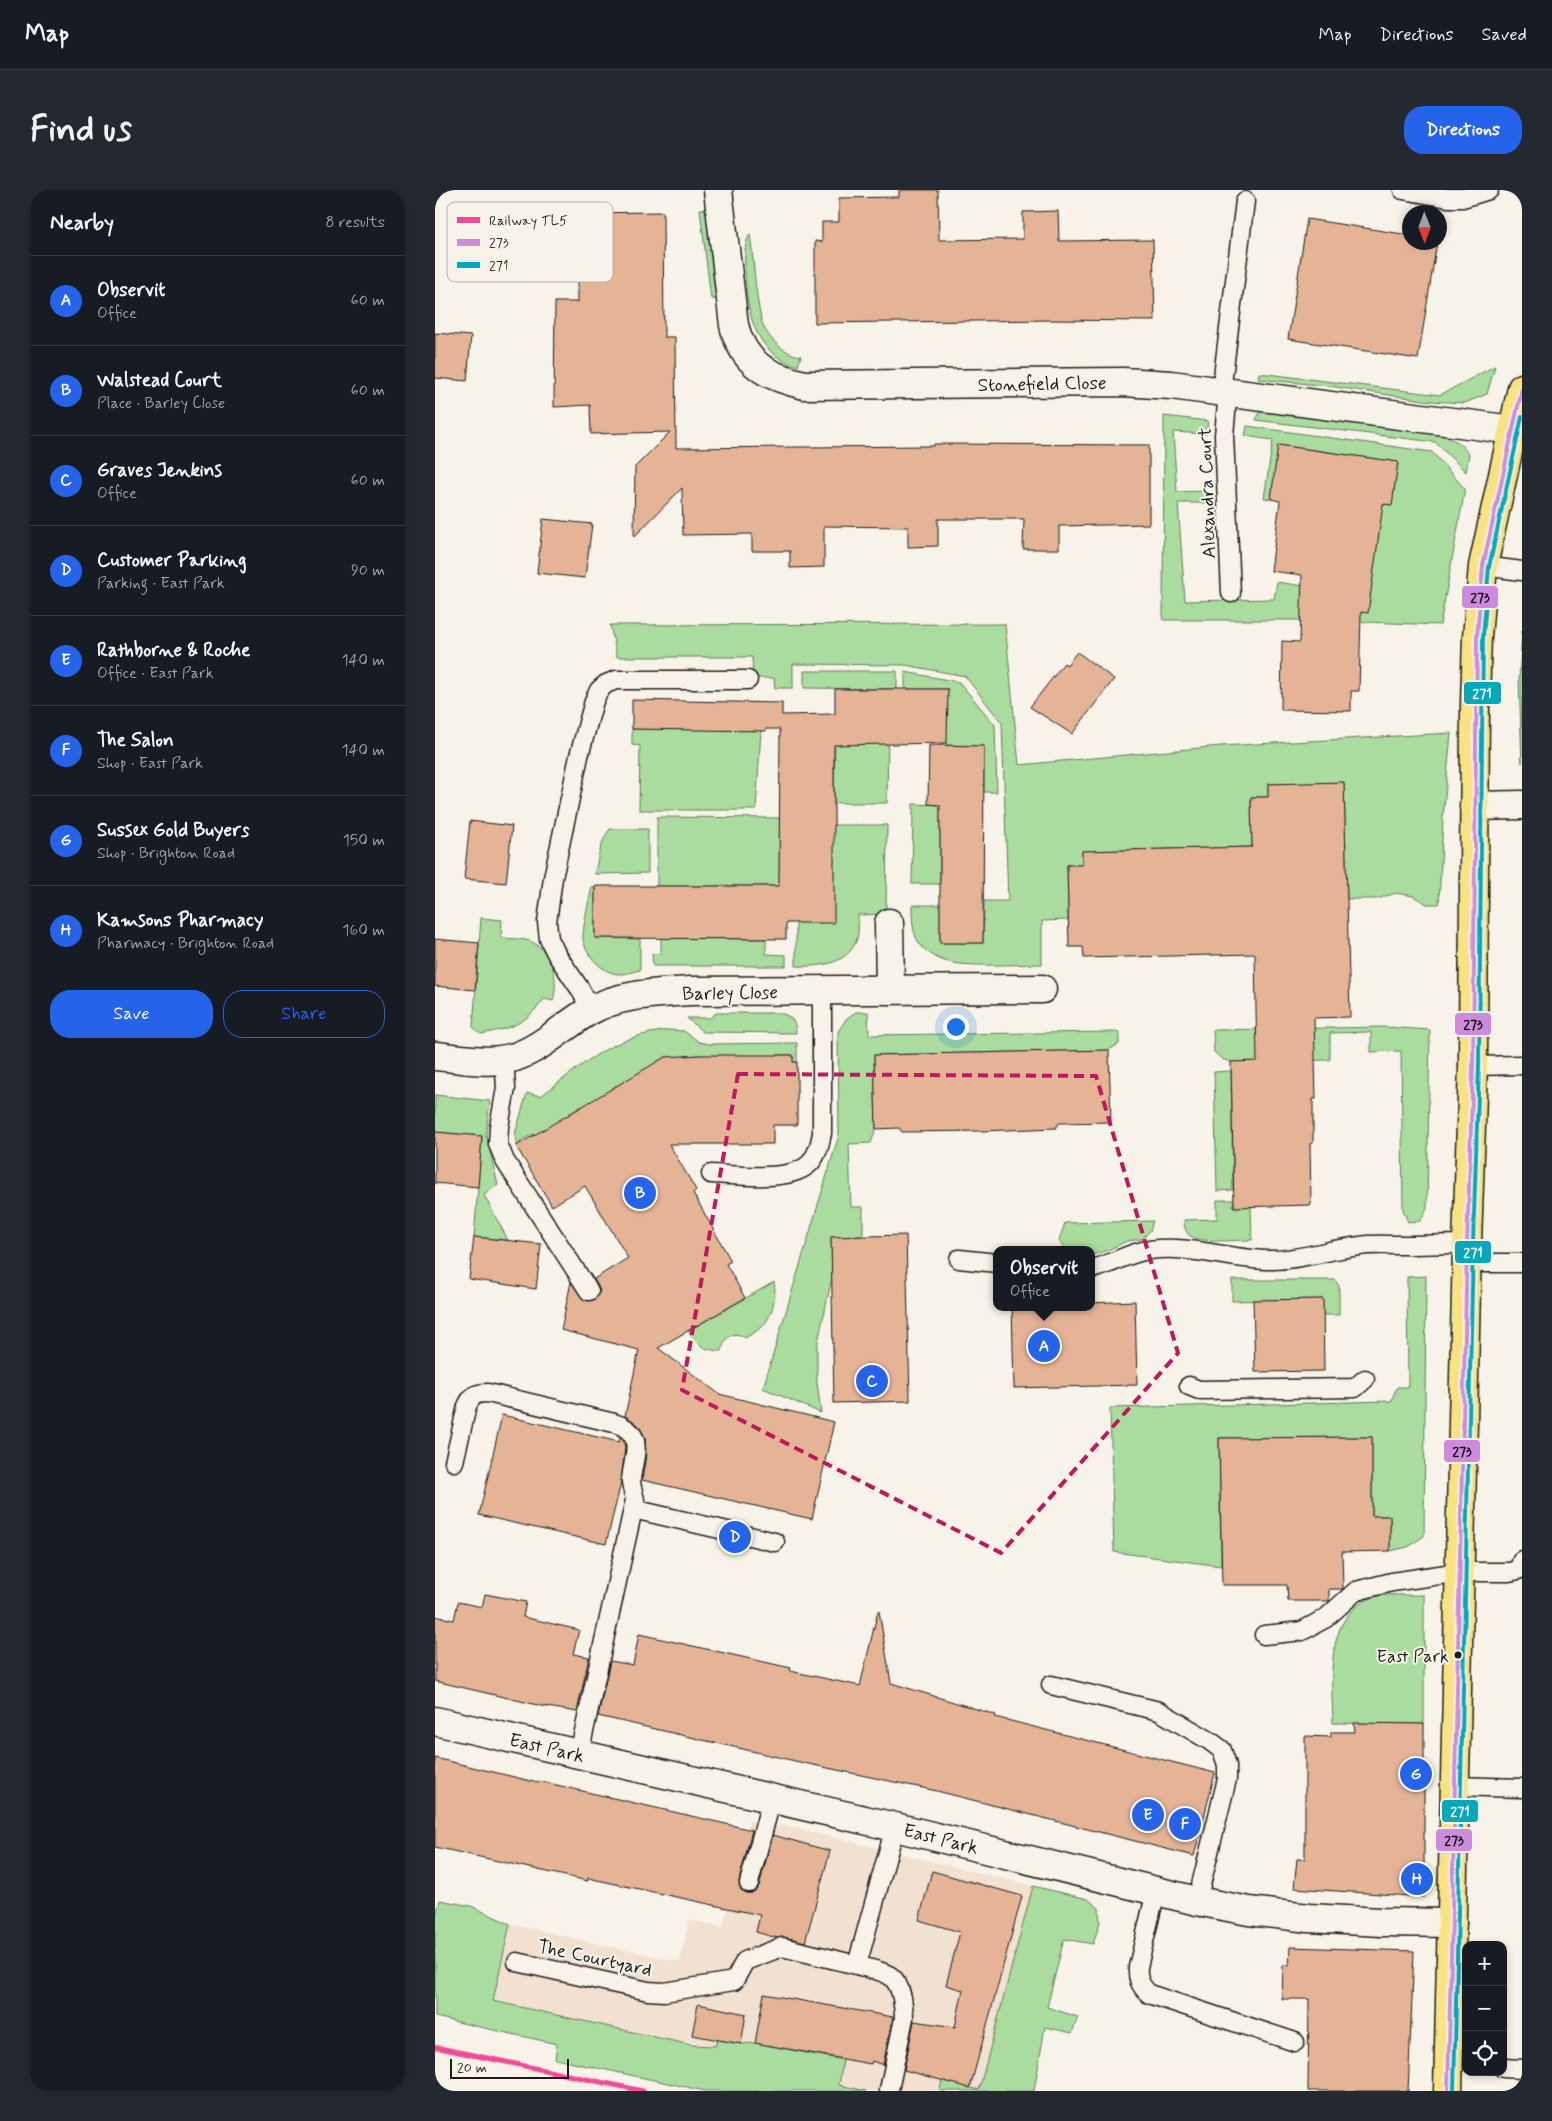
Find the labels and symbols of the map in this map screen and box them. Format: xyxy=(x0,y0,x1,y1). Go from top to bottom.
legend xyxy=(447,202,613,282)
north arrow xyxy=(1402,205,1447,250)
text: Railway TL5 xyxy=(489,212,567,230)
text: 273 xyxy=(489,234,509,252)
text: 271 xyxy=(489,257,508,275)
street label: Stonefield Close xyxy=(977,371,1107,398)
street label: Alexandra Court xyxy=(1193,427,1222,559)
line badge: 273 xyxy=(1461,585,1499,609)
text: 273 xyxy=(1470,589,1490,607)
line badge: 271 xyxy=(1463,681,1502,705)
text: 271 xyxy=(1472,685,1492,703)
street label: Barley Close xyxy=(682,980,778,1008)
line badge: 273 xyxy=(1454,1012,1492,1036)
your location xyxy=(943,1014,969,1040)
text: 273 xyxy=(1463,1016,1483,1034)
pin: B xyxy=(624,1174,656,1212)
line badge: 271 xyxy=(1454,1240,1492,1264)
text: 271 xyxy=(1463,1244,1483,1262)
pin: A xyxy=(1028,1327,1060,1365)
pin: C xyxy=(856,1362,888,1400)
line badge: 273 xyxy=(1443,1439,1481,1463)
text: 273 xyxy=(1452,1443,1472,1461)
pin: D xyxy=(719,1518,751,1556)
place label: East Park xyxy=(1377,1645,1449,1669)
marker: East Park xyxy=(1453,1650,1463,1660)
street label: East Park xyxy=(507,1728,587,1769)
pin: G xyxy=(1400,1755,1432,1793)
pin: E xyxy=(1132,1796,1164,1834)
line badge: 271 xyxy=(1441,1799,1479,1823)
text: 271 xyxy=(1450,1803,1470,1821)
pin: F xyxy=(1169,1805,1201,1843)
street label: East Park xyxy=(901,1818,981,1861)
line badge: 273 xyxy=(1435,1828,1473,1852)
text: 273 xyxy=(1444,1832,1464,1850)
pin: H xyxy=(1401,1860,1433,1898)
street label: The Courtyard xyxy=(535,1934,654,1983)
scale bar xyxy=(450,2056,569,2079)

